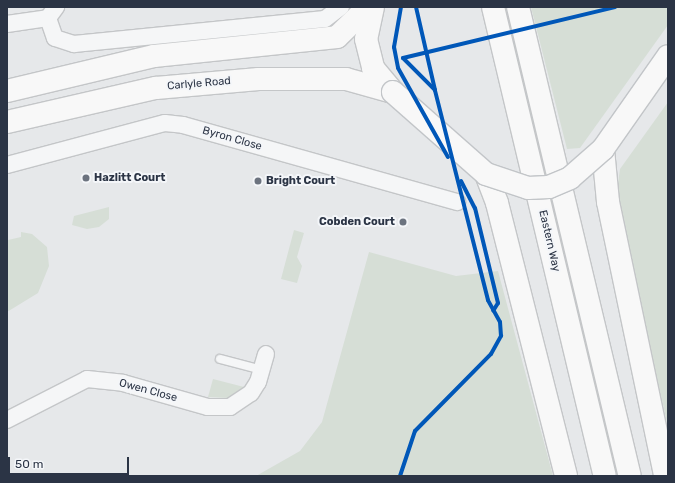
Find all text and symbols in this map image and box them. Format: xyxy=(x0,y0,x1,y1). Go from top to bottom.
street label: Carlyle Road xyxy=(167,75,231,93)
street label: Byron Close xyxy=(201,124,263,154)
place label: Hazlitt Court xyxy=(94,171,165,185)
marker: Hazlitt Court xyxy=(81,173,91,183)
place label: Bright Court xyxy=(266,174,335,188)
marker: Bright Court xyxy=(253,176,263,186)
street label: Eastern Way xyxy=(535,209,563,273)
place label: Cobden Court xyxy=(319,215,395,229)
marker: Cobden Court xyxy=(398,217,408,227)
street label: Owen Close xyxy=(117,377,179,405)
scale bar xyxy=(10,449,131,475)
text: 50 m xyxy=(15,457,43,471)

